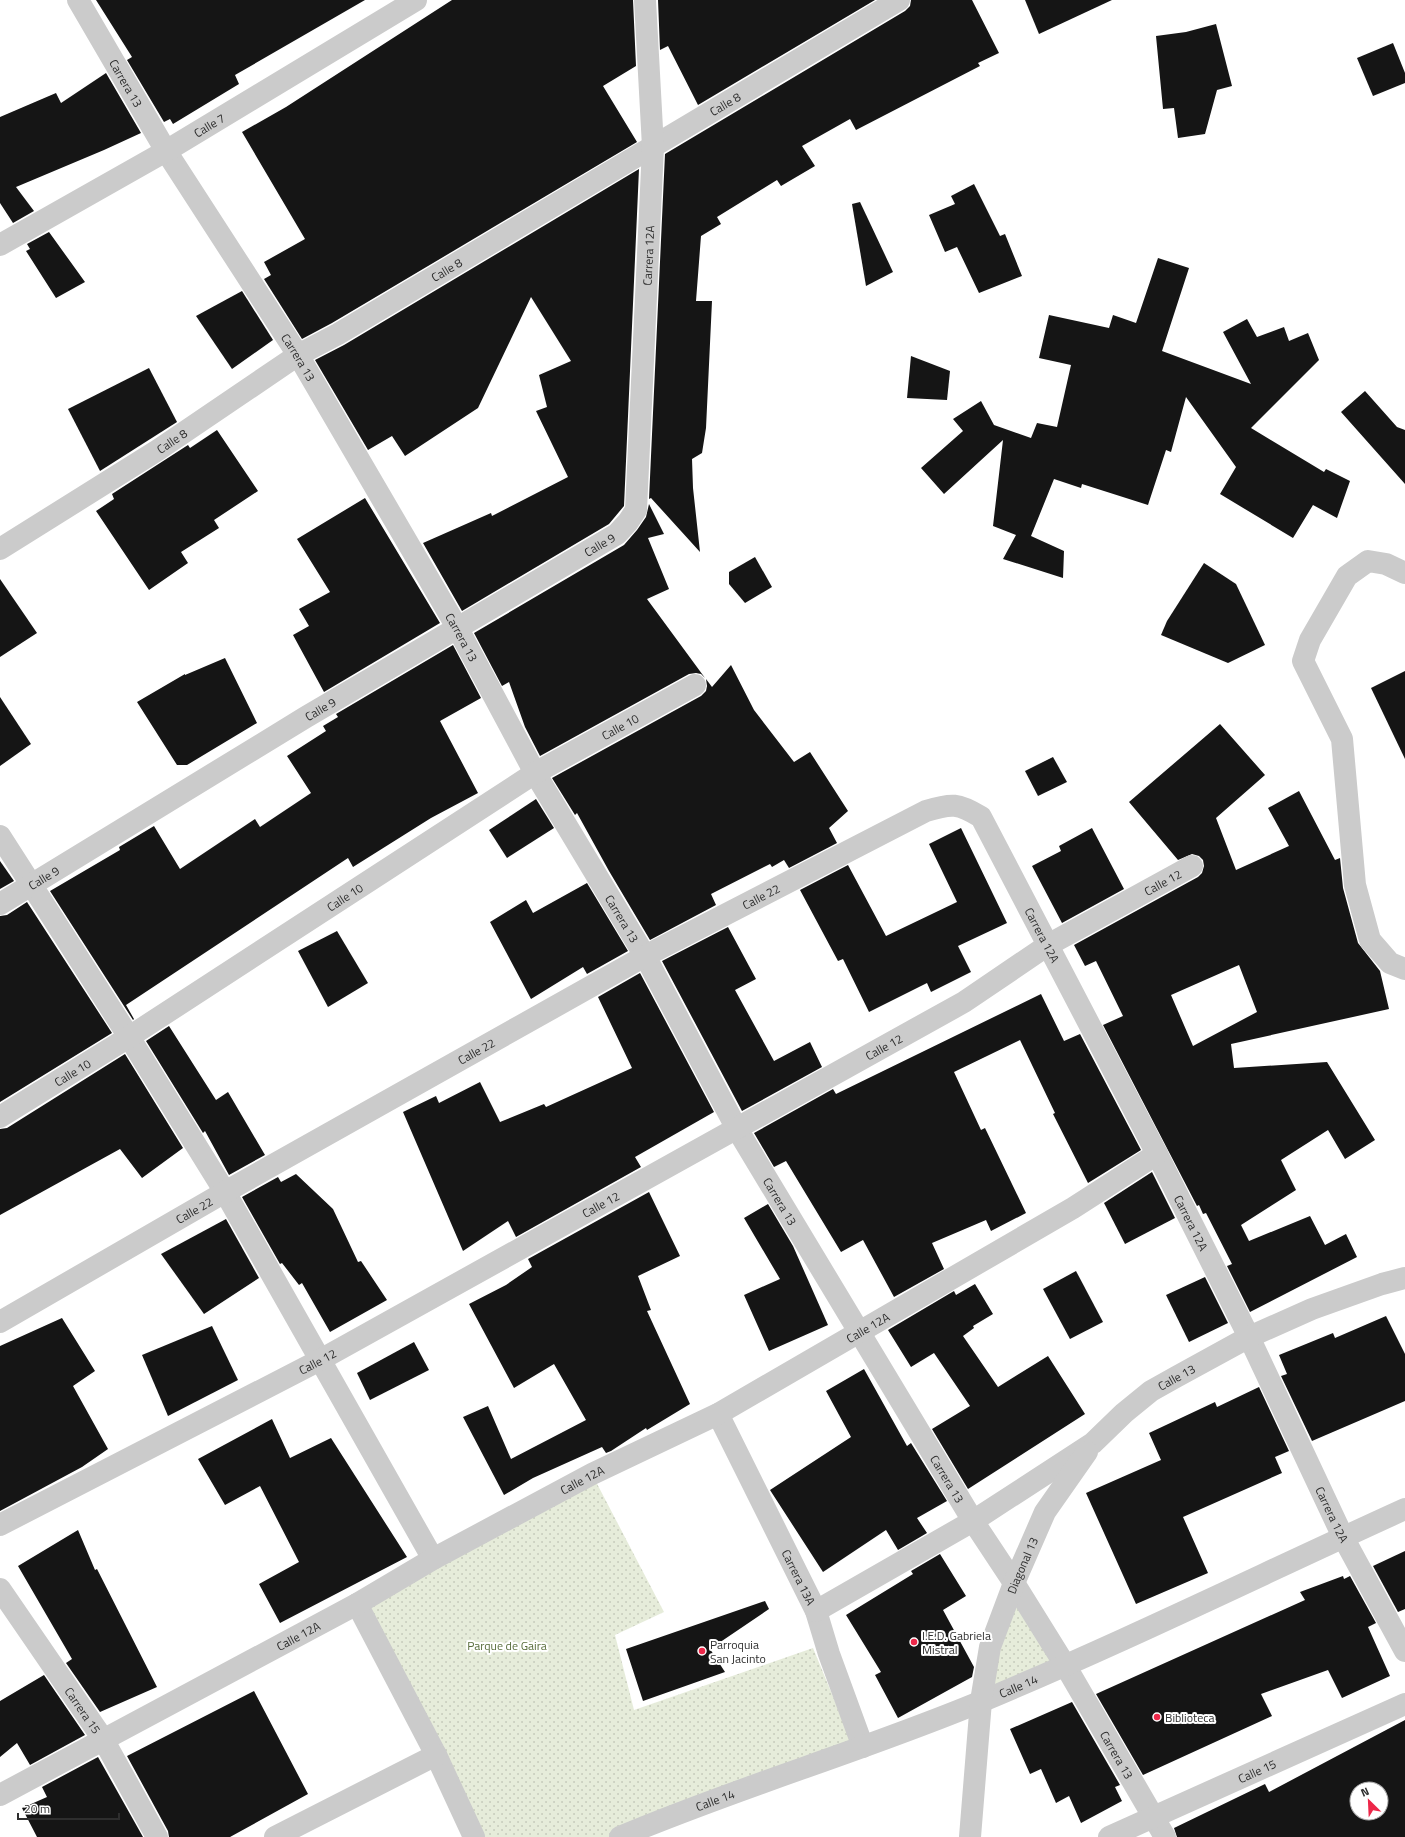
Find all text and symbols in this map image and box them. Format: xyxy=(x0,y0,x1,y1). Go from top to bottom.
street label: Carrera 13 xyxy=(105,55,148,111)
street label: Calle 8 xyxy=(706,87,744,120)
street label: Calle 7 xyxy=(190,108,228,142)
street label: Carrera 12A xyxy=(637,225,659,286)
street label: Calle 8 xyxy=(427,253,466,286)
street label: Carrera 13 xyxy=(277,329,321,385)
street label: Calle 8 xyxy=(152,423,191,458)
street label: Calle 9 xyxy=(580,528,619,561)
street label: Carrera 13 xyxy=(441,609,483,665)
street label: Calle 9 xyxy=(301,692,340,725)
street label: Calle 10 xyxy=(598,708,642,744)
street label: Calle 9 xyxy=(24,860,63,894)
street label: Calle 12 xyxy=(1140,864,1185,900)
street label: Calle 10 xyxy=(323,878,367,916)
street label: Calle 22 xyxy=(739,879,783,914)
street label: Carrera 13 xyxy=(601,891,644,946)
street label: Carrera 12A xyxy=(1020,904,1065,966)
street label: Calle 12 xyxy=(861,1029,906,1065)
street label: Calle 22 xyxy=(454,1033,498,1069)
street label: Calle 10 xyxy=(50,1053,95,1091)
street label: Carrera 13 xyxy=(759,1173,802,1229)
street label: Calle 12 xyxy=(578,1186,623,1222)
street label: Carrera 12A xyxy=(1169,1191,1214,1254)
street label: Calle 22 xyxy=(172,1192,216,1228)
street label: Calle 12A xyxy=(842,1307,893,1347)
street label: Calle 12 xyxy=(295,1343,340,1379)
street label: Calle 13 xyxy=(1154,1359,1198,1395)
street label: Carrera 13 xyxy=(926,1451,969,1506)
street label: Calle 12A xyxy=(556,1460,607,1499)
street label: Carrera 12A xyxy=(1311,1483,1354,1546)
street label: Diagonal 13 xyxy=(1001,1534,1043,1596)
street label: Carrera 13A xyxy=(777,1546,821,1608)
street label: Calle 12A xyxy=(273,1616,323,1655)
place label: I.E.D. Gabriela Mistral xyxy=(922,1626,991,1659)
place label: Parroquia San Jacinto xyxy=(710,1635,766,1668)
park label: Parque de Gaira xyxy=(467,1636,547,1655)
marker: I.E.D. Gabriela Mistral xyxy=(909,1637,919,1647)
marker: Parroquia San Jacinto xyxy=(697,1646,707,1656)
street label: Calle 14 xyxy=(996,1669,1041,1702)
street label: Carrera 15 xyxy=(60,1683,106,1738)
place label: Biblioteca xyxy=(1165,1708,1215,1727)
marker: Biblioteca xyxy=(1152,1712,1162,1722)
street label: Carrera 13 xyxy=(1096,1727,1139,1782)
street label: Calle 15 xyxy=(1235,1754,1279,1788)
north arrow xyxy=(1349,1781,1389,1821)
text: N xyxy=(1358,1783,1372,1801)
street label: Calle 14 xyxy=(693,1784,737,1816)
scale bar xyxy=(18,1795,119,1821)
text: 20 m xyxy=(24,1799,50,1818)

